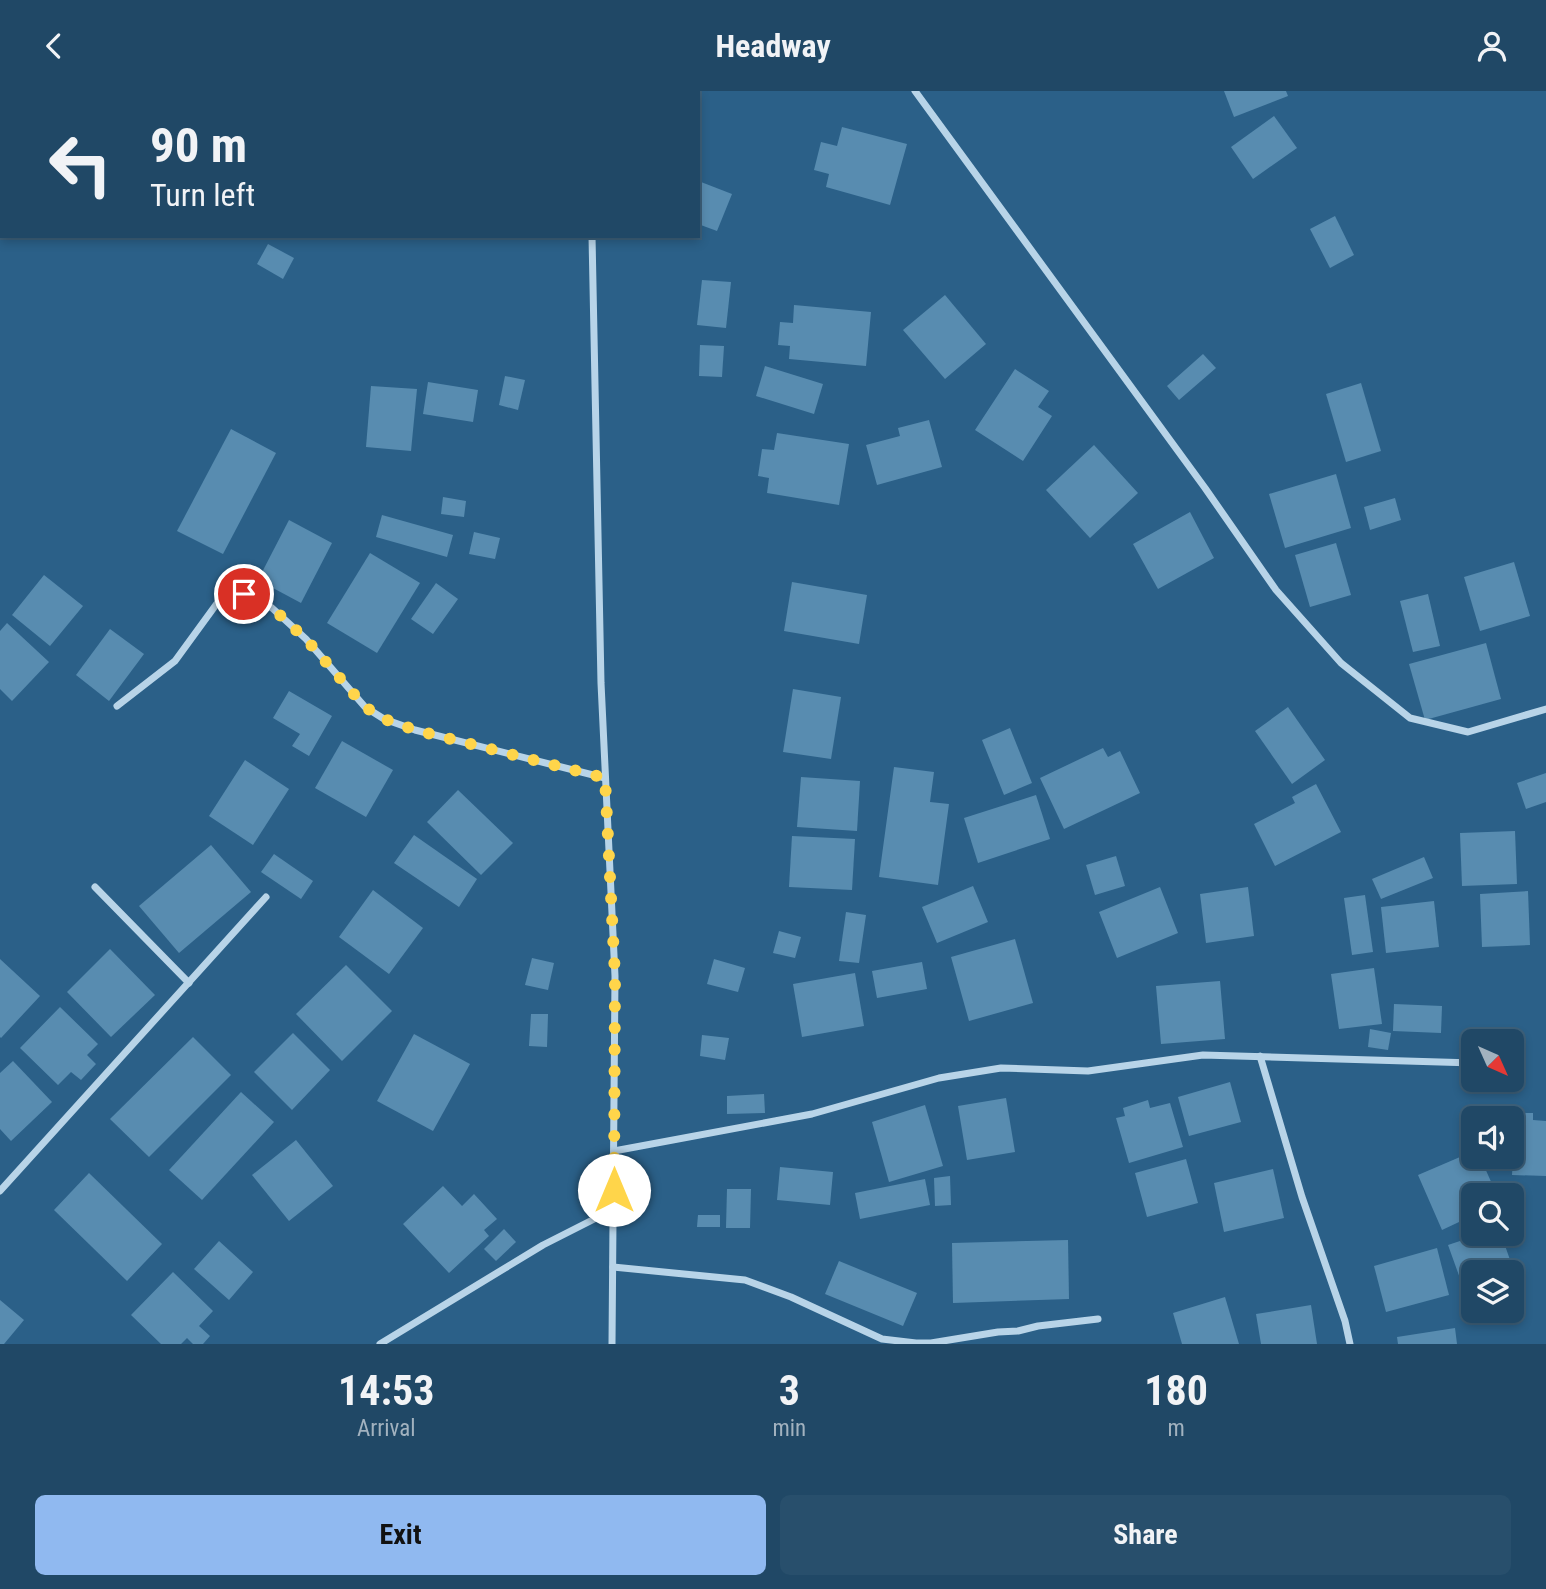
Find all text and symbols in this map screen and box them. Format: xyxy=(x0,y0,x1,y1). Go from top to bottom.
icon: back xyxy=(35,27,73,65)
text: Headway xyxy=(715,27,831,65)
icon: person xyxy=(1473,27,1511,65)
text: 90 m xyxy=(150,117,247,174)
icon: left xyxy=(35,119,126,210)
text: Turn left xyxy=(150,176,255,214)
pin xyxy=(214,564,274,624)
icon: arrive xyxy=(225,575,263,613)
north arrow xyxy=(1461,1029,1524,1092)
map controls xyxy=(1461,1029,1524,1323)
button: sound xyxy=(1461,1106,1524,1169)
position arrow xyxy=(577,1153,651,1227)
button: search xyxy=(1461,1183,1524,1246)
button: layers xyxy=(1461,1260,1524,1323)
text: 14:53 xyxy=(338,1366,434,1415)
text: 3 xyxy=(779,1366,800,1415)
text: 180 xyxy=(1144,1366,1208,1415)
text: Arrival xyxy=(357,1415,415,1442)
text: min xyxy=(772,1415,806,1442)
text: m xyxy=(1167,1415,1185,1442)
button: Exit xyxy=(35,1495,766,1575)
button: Share xyxy=(780,1495,1511,1575)

